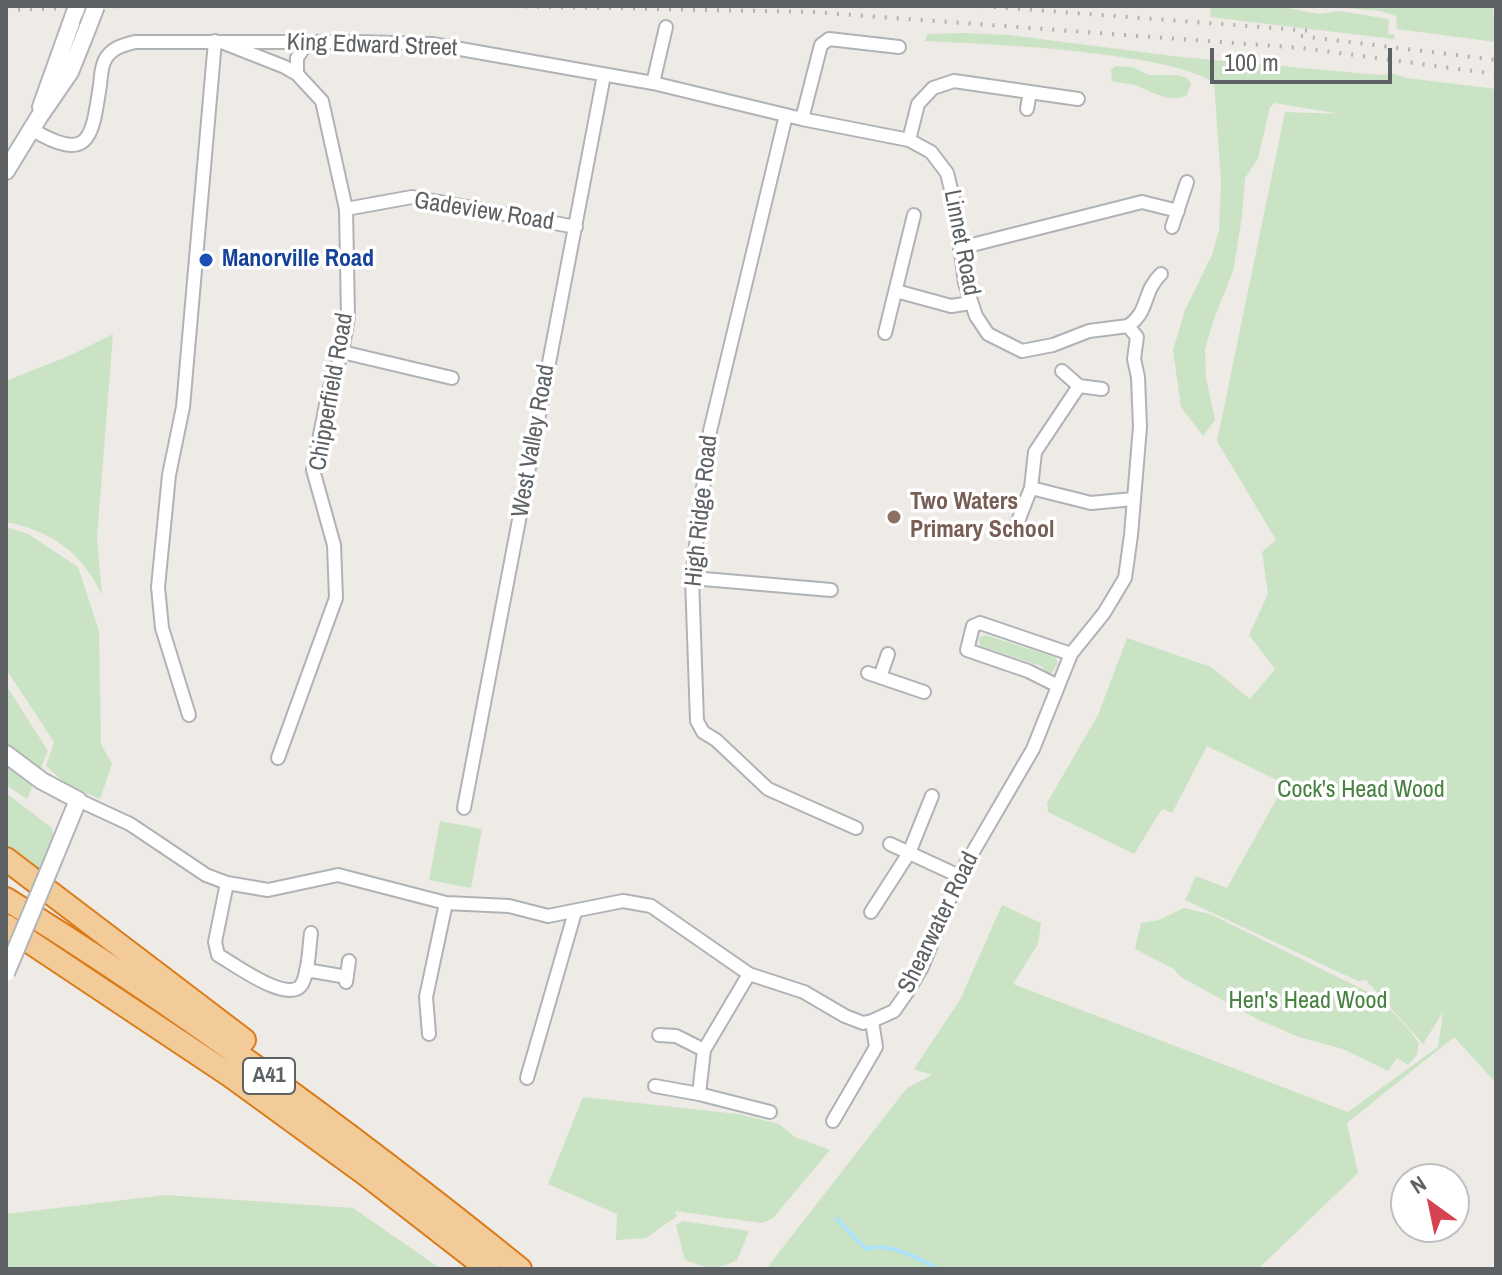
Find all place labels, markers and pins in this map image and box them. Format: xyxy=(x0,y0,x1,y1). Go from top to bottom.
place label: Manorville Road xyxy=(222,246,374,274)
marker: Manorville Road xyxy=(197,251,215,269)
place label: Two Waters Primary School xyxy=(910,489,1054,545)
marker: Two Waters Primary School xyxy=(885,508,903,526)

